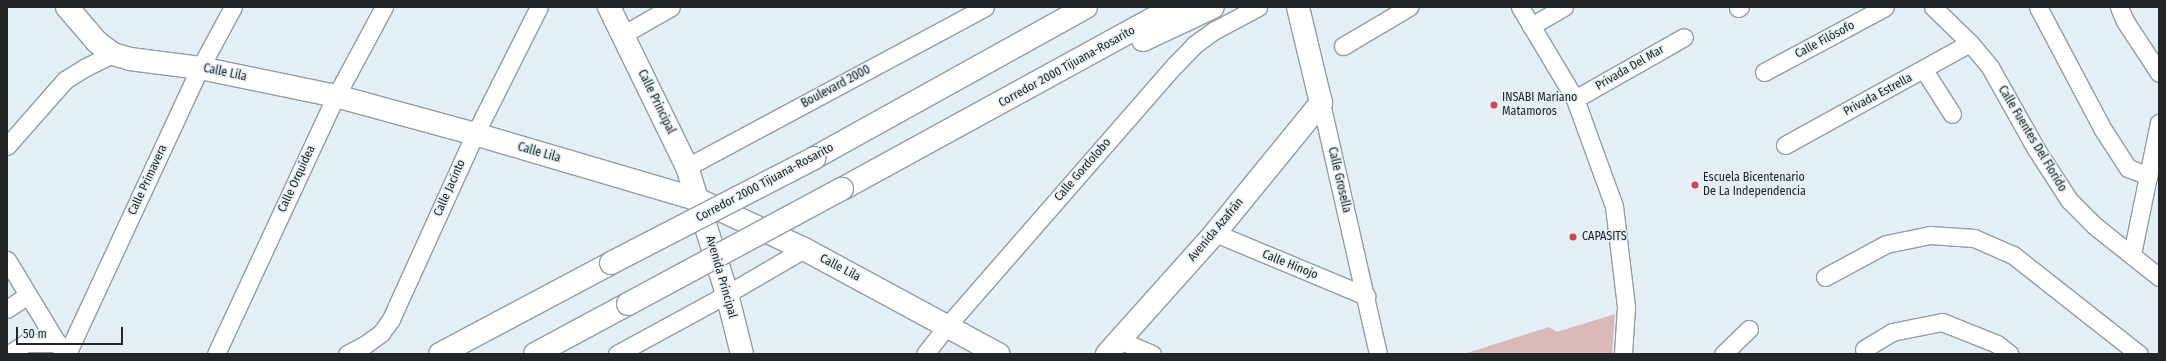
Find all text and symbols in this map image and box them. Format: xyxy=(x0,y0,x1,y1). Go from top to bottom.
street label: Calle Filósofo xyxy=(1793,18,1857,62)
street label: Corredor 2000 Tijuana-Rosarito xyxy=(996,23,1138,111)
street label: Privada Del Mar xyxy=(1593,43,1667,93)
street label: Calle Lila xyxy=(202,61,248,85)
street label: Boulevard 2000 xyxy=(799,63,873,111)
street label: Calle Principal xyxy=(634,68,678,136)
street label: Privada Estrella xyxy=(1841,71,1915,119)
street label: Calle Fuentes Del Florido xyxy=(1995,83,2069,195)
place label: INSABI Mariano Matamoros xyxy=(1502,91,1577,119)
marker: INSABI Mariano Matamoros xyxy=(1489,100,1499,110)
street label: Calle Gordolobo xyxy=(1052,136,1114,204)
street label: Calle Lila xyxy=(516,140,562,166)
street label: Corredor 2000 Tijuana-Rosarito xyxy=(694,141,836,225)
street label: Calle Primavera xyxy=(125,143,171,217)
street label: Calle Orquídea xyxy=(275,143,319,215)
street label: Calle Grosella xyxy=(1324,146,1354,214)
street label: Calle Jacinto xyxy=(431,157,469,219)
place label: Escuela Bicentenario De La Independencia xyxy=(1703,171,1806,199)
marker: Escuela Bicentenario De La Independencia xyxy=(1690,180,1700,190)
street label: Avenida Azafrán xyxy=(1185,195,1247,265)
place label: CAPASITS xyxy=(1582,230,1627,244)
marker: CAPASITS xyxy=(1567,231,1579,243)
street label: Avenida Principal xyxy=(702,234,740,320)
street label: Calle Hinojo xyxy=(1260,247,1320,283)
street label: Calle Lila xyxy=(817,251,863,285)
scale bar xyxy=(18,319,125,345)
text: 50 m xyxy=(23,327,47,341)

